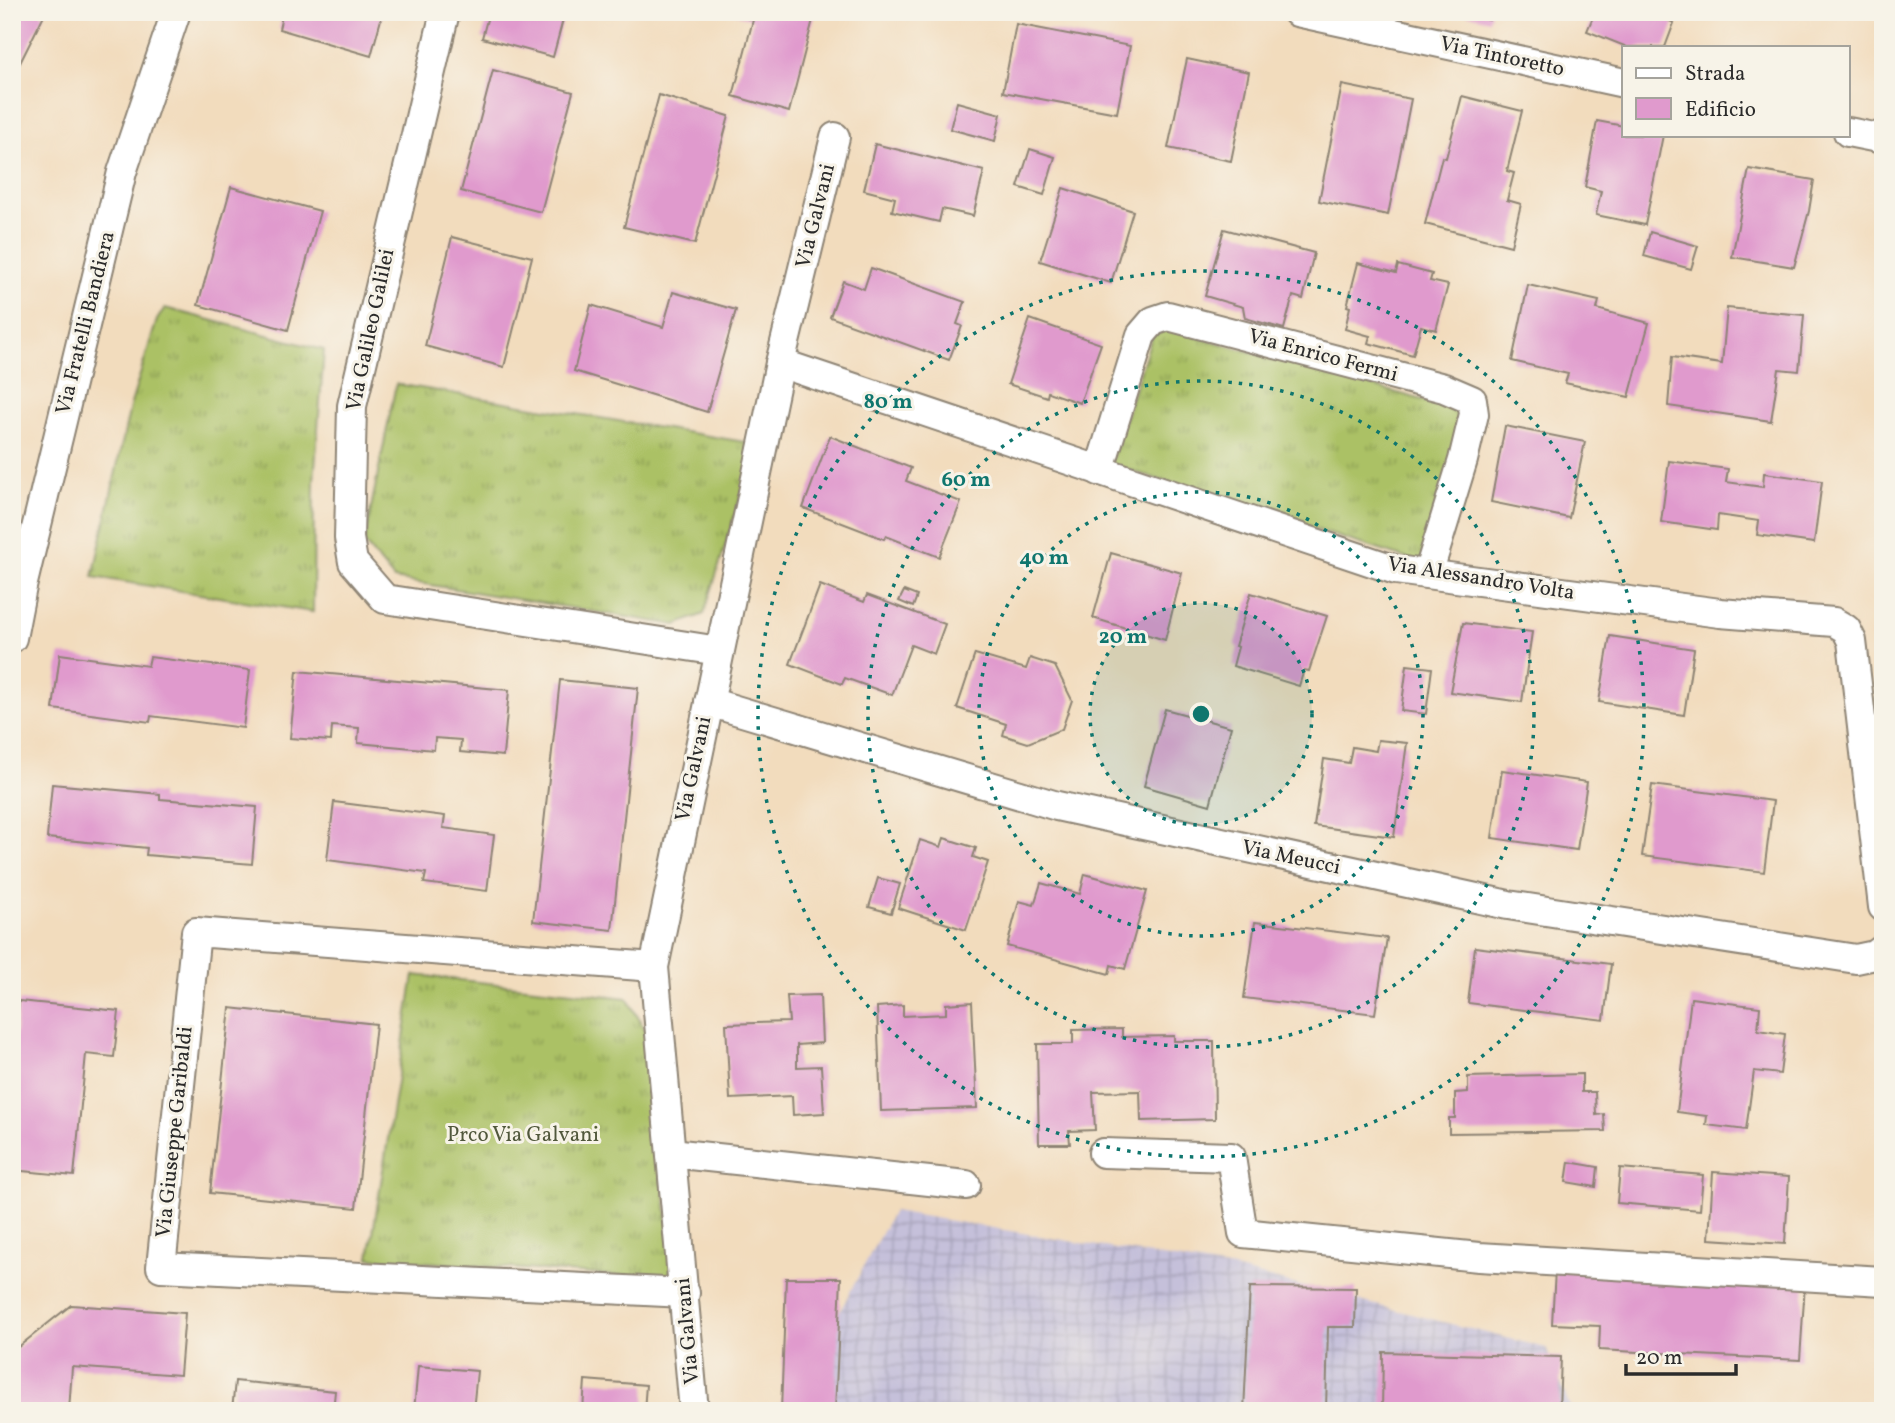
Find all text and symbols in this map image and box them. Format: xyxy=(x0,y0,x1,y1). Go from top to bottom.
street label: Via Tintoretto xyxy=(1437,30,1567,84)
legend xyxy=(1622,46,1850,136)
text: Strada xyxy=(1685,60,1746,89)
text: Edificio xyxy=(1685,96,1756,125)
street label: Via Galvani xyxy=(789,161,843,271)
street label: Via Fratelli Bandiera xyxy=(49,228,123,418)
street label: Via Galileo Galilei xyxy=(340,246,402,414)
street label: Via Enrico Fermi xyxy=(1245,322,1401,390)
text: 80 m xyxy=(864,388,912,417)
text: 60 m xyxy=(942,466,990,495)
text: 40 m xyxy=(1019,544,1069,573)
street label: Via Alessandro Volta xyxy=(1385,550,1577,608)
text: 20 m xyxy=(1099,623,1147,652)
centre of rings xyxy=(1189,702,1213,726)
street label: Via Galvani xyxy=(669,714,719,824)
street label: Via Meucci xyxy=(1239,833,1343,883)
street label: Via Giuseppe Garibaldi xyxy=(149,1025,201,1239)
park label: Prco Via Galvani xyxy=(447,1121,599,1150)
street label: Via Galvani xyxy=(669,1277,707,1385)
scale bar xyxy=(1626,1332,1736,1376)
text: 20 m xyxy=(1636,1344,1682,1373)

